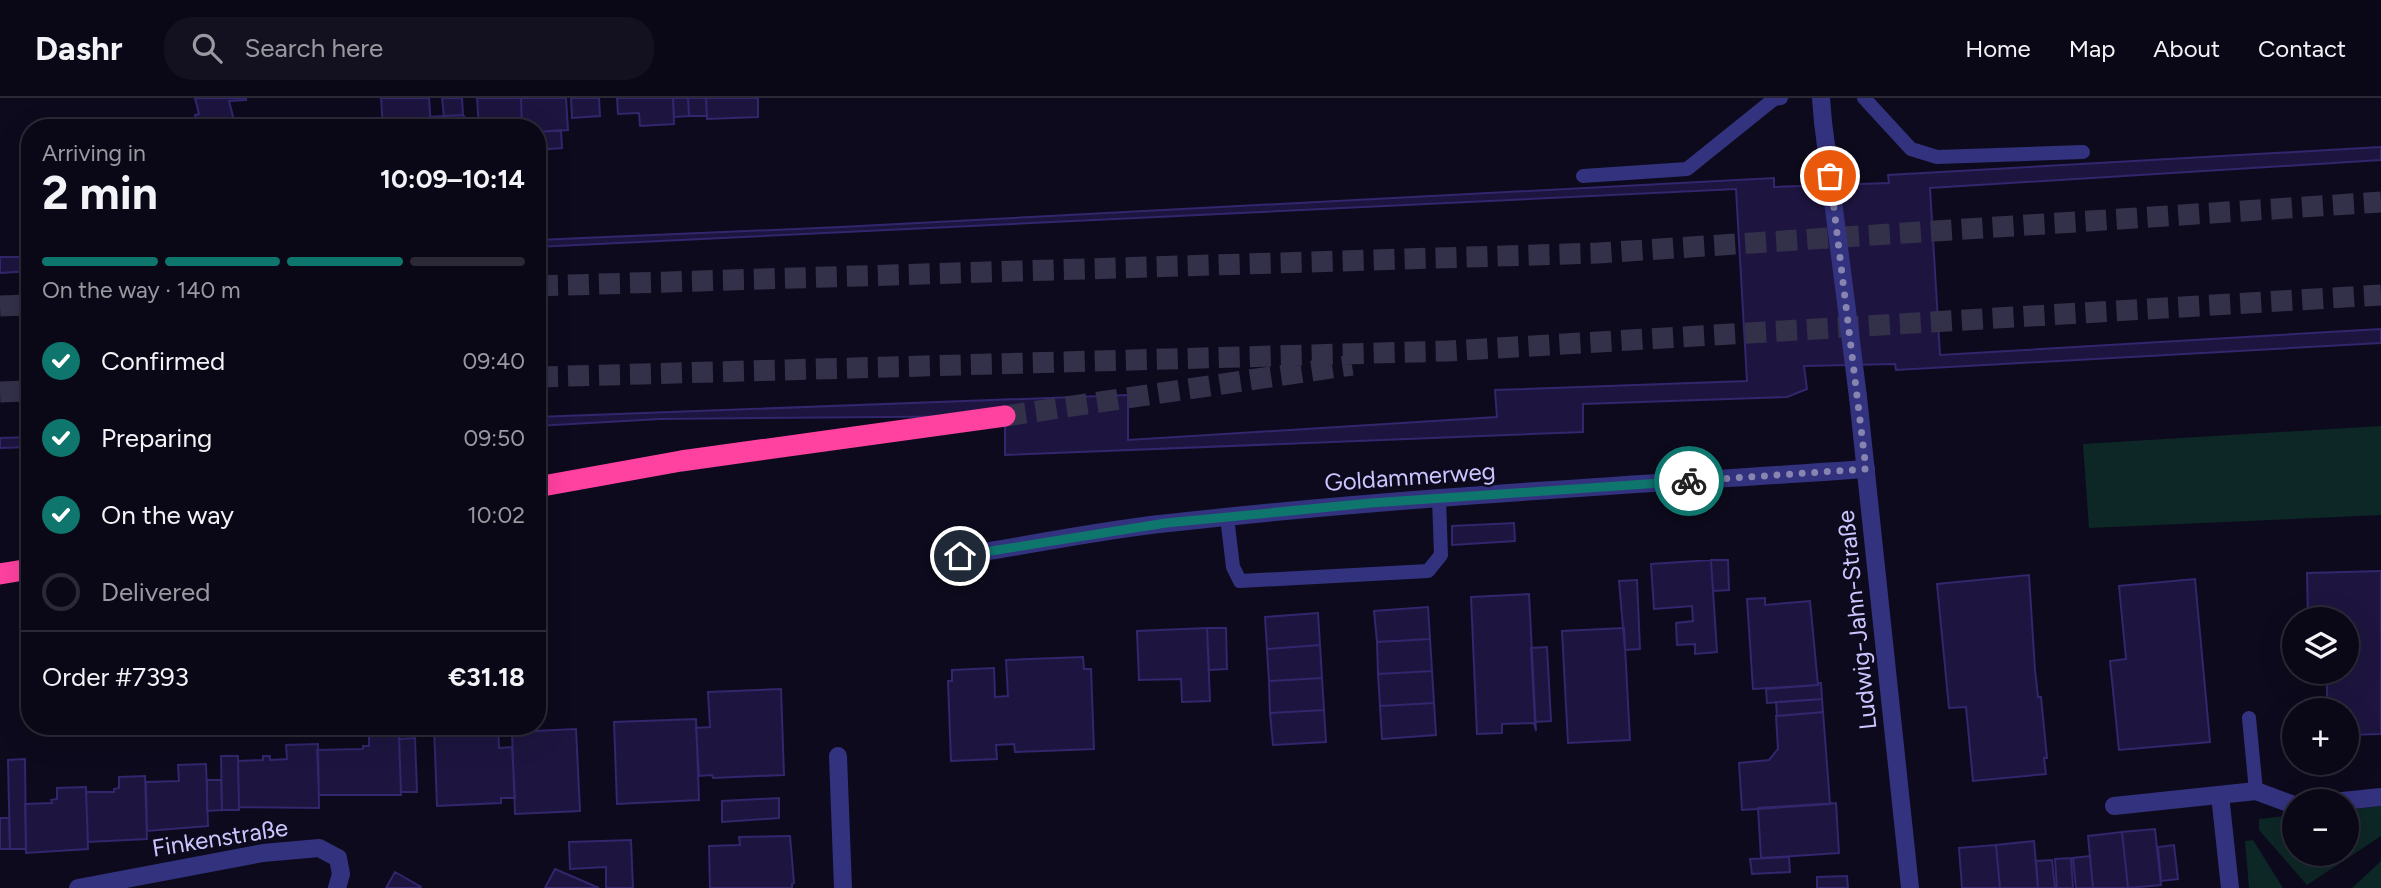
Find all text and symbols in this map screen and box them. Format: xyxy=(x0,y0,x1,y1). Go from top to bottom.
search box xyxy=(164,17,654,80)
text: Dashr xyxy=(35,29,122,68)
icon: search xyxy=(188,29,226,67)
text: Search here xyxy=(244,32,383,64)
text: Home xyxy=(1965,34,2031,63)
text: Map xyxy=(2069,34,2115,63)
text: About xyxy=(2153,34,2220,63)
text: Contact xyxy=(2258,34,2346,63)
text: Arriving in xyxy=(42,139,146,167)
pin xyxy=(1800,146,1860,206)
icon: bag xyxy=(1811,157,1849,195)
text: 10:09–10:14 xyxy=(380,163,525,195)
text: 2 min xyxy=(42,165,158,221)
text: On the way · 140 m xyxy=(42,276,241,304)
icon: check xyxy=(42,342,80,380)
text: Confirmed xyxy=(101,345,225,377)
text: 09:40 xyxy=(462,347,525,375)
icon: check xyxy=(42,419,80,457)
text: Preparing xyxy=(101,422,212,454)
text: 09:50 xyxy=(463,424,525,452)
courier xyxy=(1654,446,1724,516)
street label: Goldammerweg xyxy=(1323,456,1497,497)
icon: bike xyxy=(1670,462,1708,500)
icon: check xyxy=(42,496,80,534)
text: On the way xyxy=(101,499,234,531)
text: 10:02 xyxy=(467,501,525,529)
street label: Ludwig-Jahn-Straße xyxy=(1831,509,1882,731)
pin xyxy=(930,526,990,586)
icon: home xyxy=(941,537,979,575)
text: Delivered xyxy=(101,576,210,608)
map controls xyxy=(2282,607,2359,866)
button: layers xyxy=(2282,607,2359,684)
text: Order #7393 xyxy=(42,661,189,693)
text: €31.18 xyxy=(448,661,525,693)
button: + xyxy=(2282,698,2359,775)
button: − xyxy=(2282,789,2359,866)
street label: Finkenstraße xyxy=(150,812,290,863)

